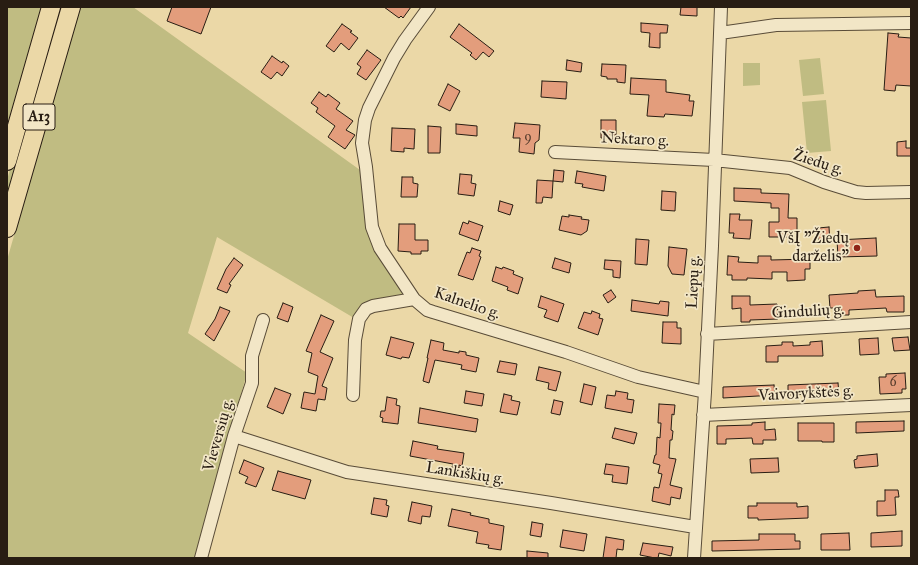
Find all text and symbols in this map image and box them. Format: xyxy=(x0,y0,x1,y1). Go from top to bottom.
road number: A13 xyxy=(23,104,55,130)
street label: Nektaro g. xyxy=(601,129,669,151)
house number: 9 xyxy=(524,130,532,146)
street label: Žiedų g. xyxy=(790,146,846,180)
place label: VšĮ "Žiedų darželis" xyxy=(777,229,849,267)
marker: VšĮ "Žiedų darželis" xyxy=(852,243,862,253)
street label: Liepų g. xyxy=(683,255,705,309)
street label: Kalnelio g. xyxy=(431,284,503,324)
street label: Gindulių g. xyxy=(771,301,845,323)
house number: 6 xyxy=(889,375,897,391)
street label: Vaivorykštės g. xyxy=(758,382,854,406)
street label: Vieversių g. xyxy=(199,396,239,474)
street label: Lankiškių g. xyxy=(424,458,506,490)

